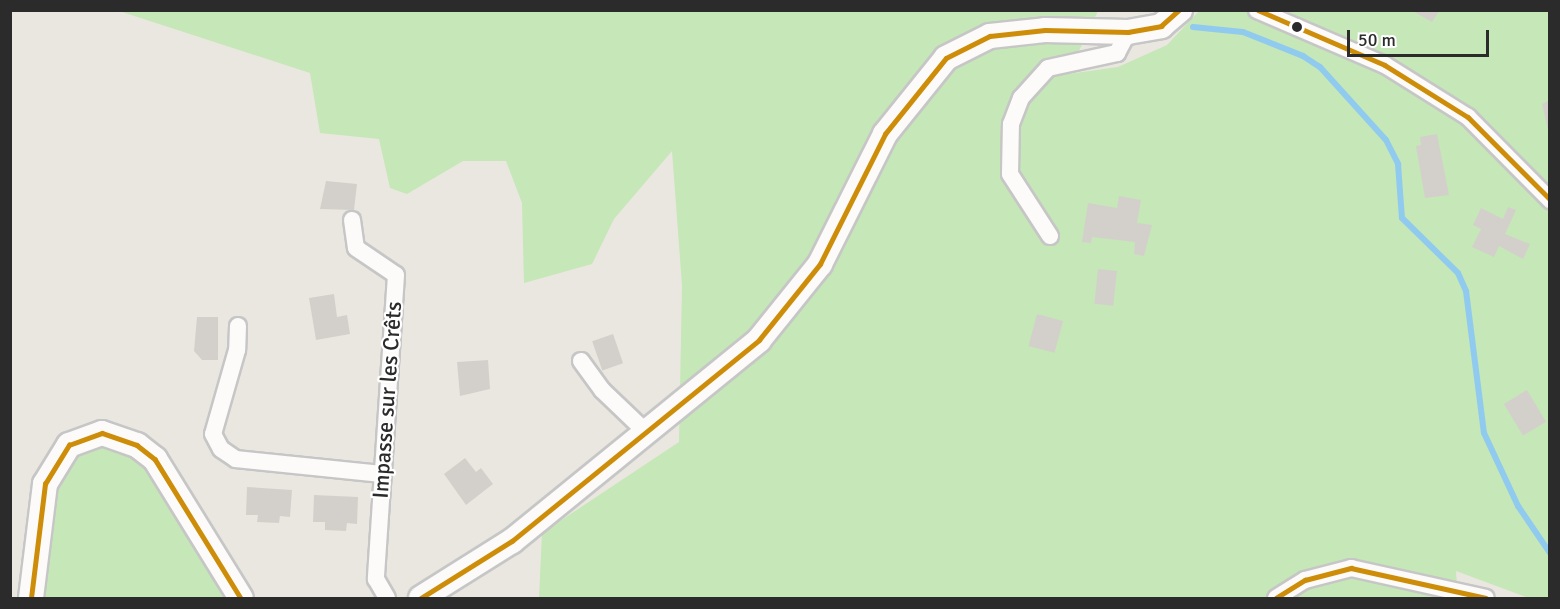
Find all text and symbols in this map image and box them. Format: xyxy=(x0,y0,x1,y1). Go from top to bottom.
scale bar xyxy=(1350,18,1492,56)
unlabelled marker xyxy=(1291,21,1303,33)
text: 50 m xyxy=(1358,29,1396,51)
street label: Impasse sur les Crêts xyxy=(367,301,407,499)

